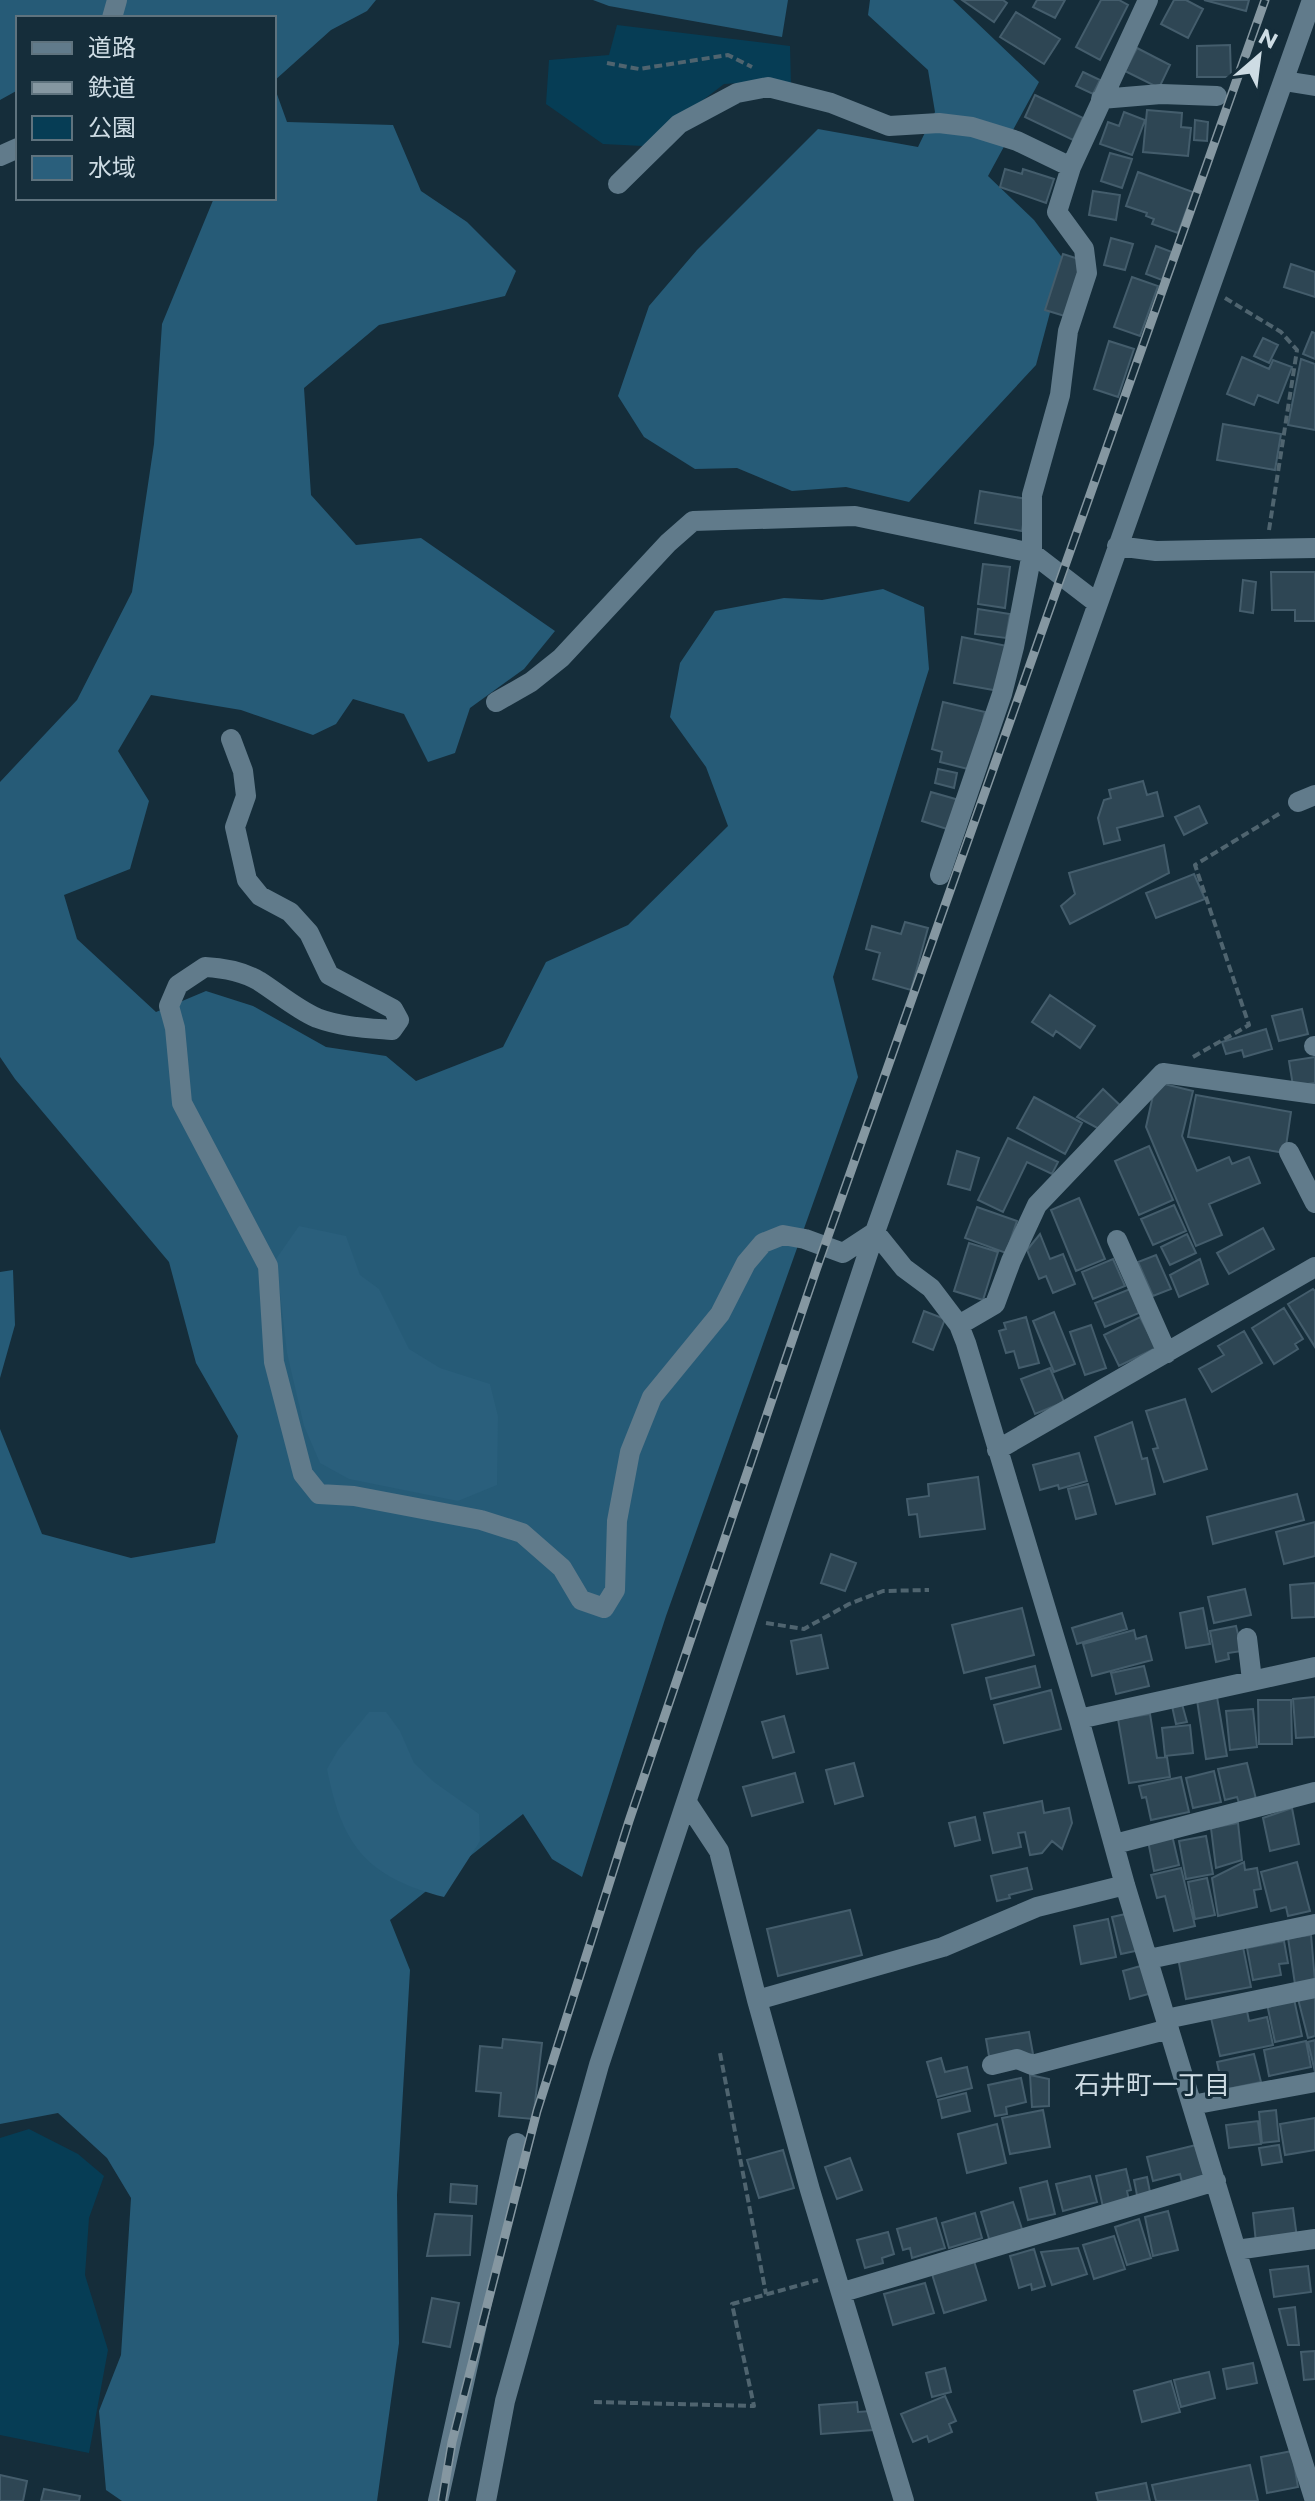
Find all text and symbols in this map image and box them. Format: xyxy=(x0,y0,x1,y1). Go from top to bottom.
legend xyxy=(16,16,276,200)
north arrow xyxy=(1219,16,1299,96)
text: N xyxy=(1254,23,1282,55)
text: 道路 xyxy=(88,33,136,62)
text: 鉄道 xyxy=(88,73,136,102)
text: 公園 xyxy=(88,113,136,142)
text: 水域 xyxy=(88,153,136,182)
district label: 石井町一丁目 xyxy=(1074,2069,1230,2101)

